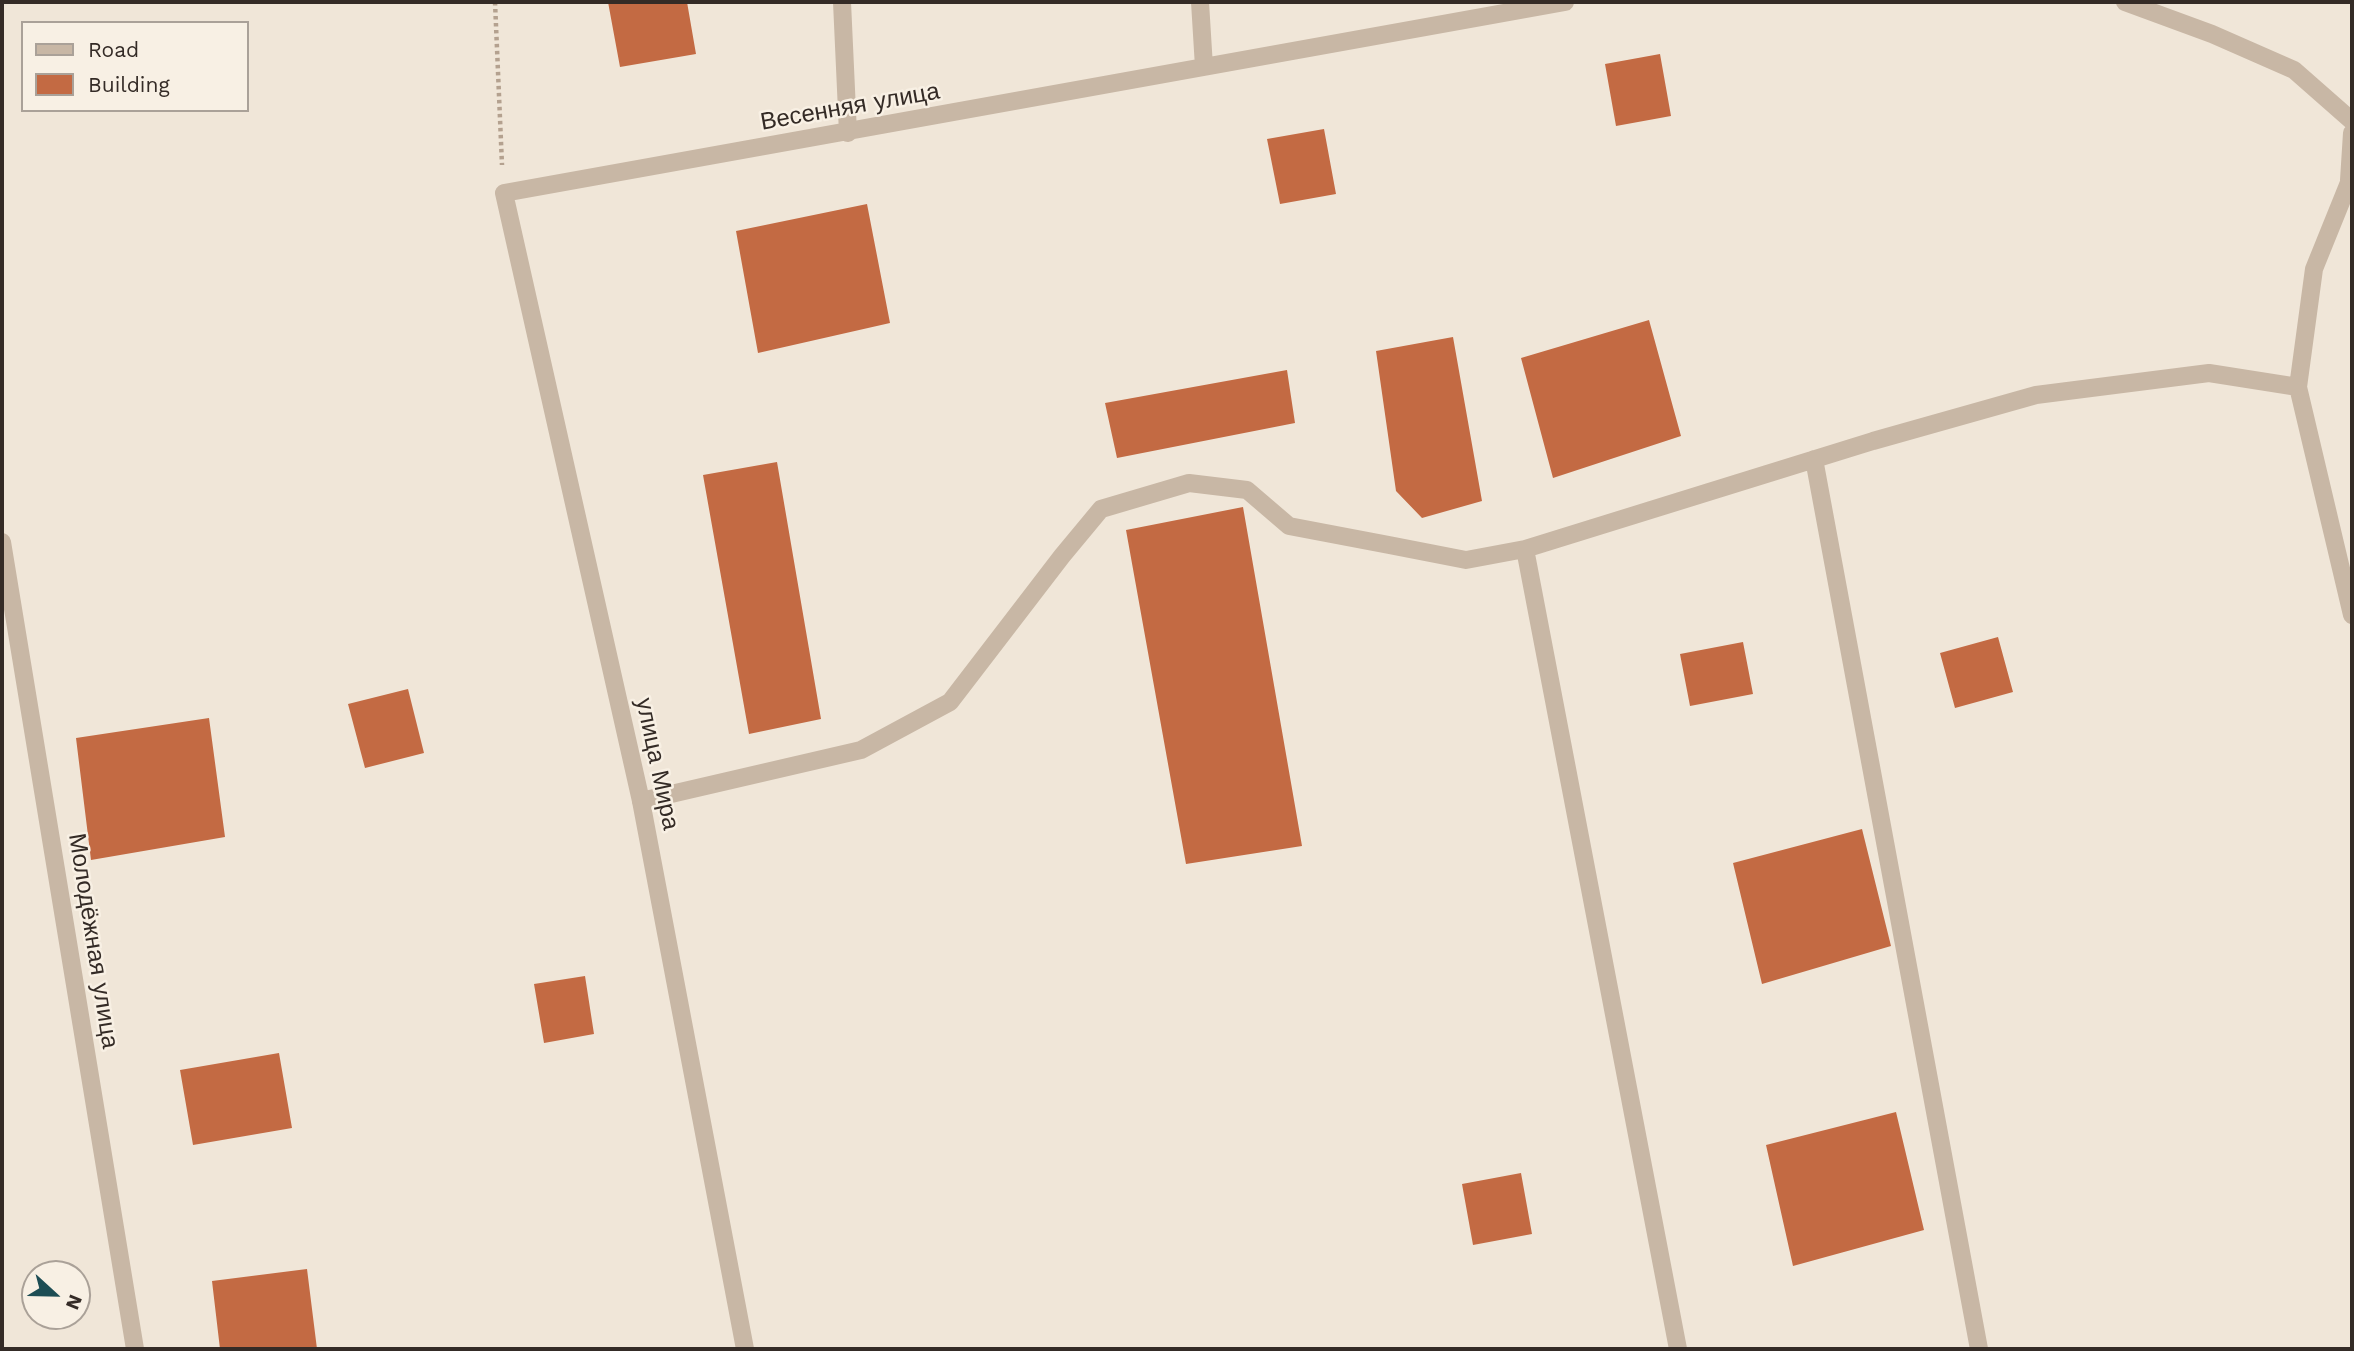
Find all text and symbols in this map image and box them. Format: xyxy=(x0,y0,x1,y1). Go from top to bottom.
legend xyxy=(21,21,248,112)
text: Road xyxy=(88,37,139,62)
text: Building xyxy=(88,72,170,97)
street label: Весенняя улица xyxy=(758,77,942,137)
street label: улица Мира xyxy=(629,695,685,833)
street label: Молодёжная улица xyxy=(62,831,124,1051)
north arrow xyxy=(21,1260,91,1330)
text: N xyxy=(61,1291,87,1313)

